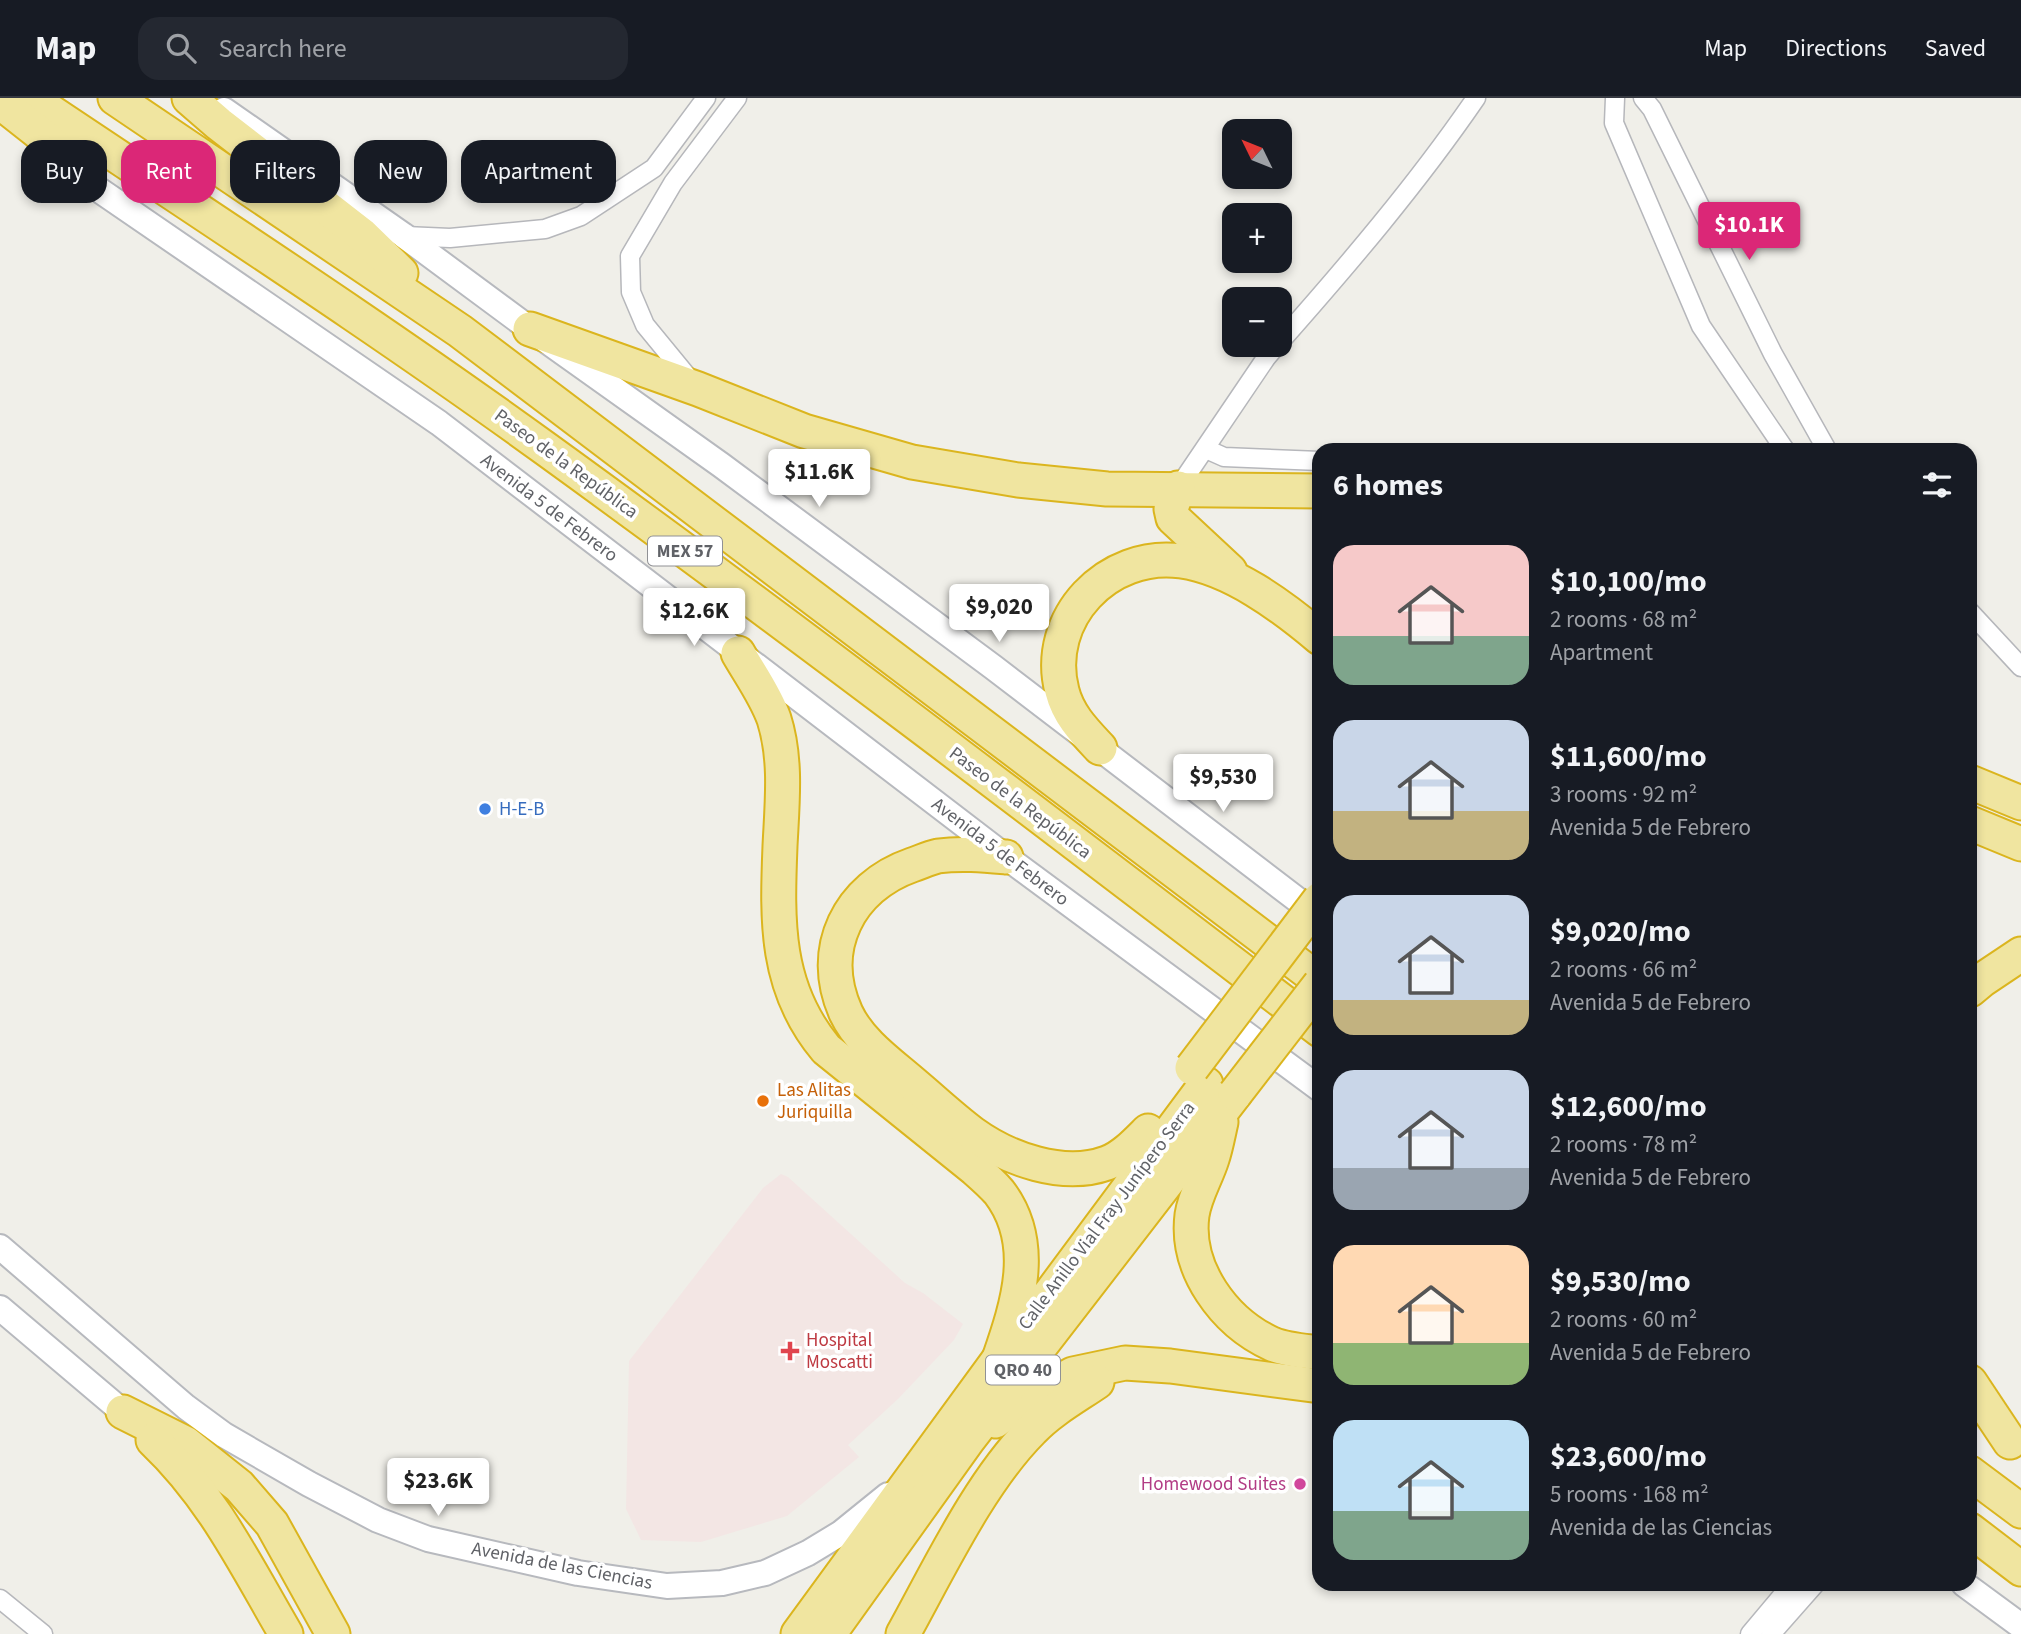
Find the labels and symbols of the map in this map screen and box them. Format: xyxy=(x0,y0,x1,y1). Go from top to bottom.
north arrow xyxy=(1222,119,1292,189)
pin: $10.1K xyxy=(1692,202,1806,262)
street label: Paseo de la República xyxy=(488,403,644,525)
street label: Avenida 5 de Febrero xyxy=(475,447,623,569)
pin: $11.6K xyxy=(762,450,876,509)
road number: MEX 57 xyxy=(648,536,722,565)
pin: $9,020 xyxy=(942,584,1056,644)
pin: $12.6K xyxy=(637,588,751,648)
street label: Paseo de la República xyxy=(943,740,1097,866)
pin: $9,530 xyxy=(1166,754,1280,814)
street label: Avenida 5 de Febrero xyxy=(926,791,1074,913)
place label: H-E-B xyxy=(499,796,544,823)
marker: H-E-B xyxy=(477,801,493,817)
place label: Las Alitas Juriquilla xyxy=(777,1077,853,1126)
marker: Las Alitas Juriquilla xyxy=(755,1093,771,1109)
street label: Calle Anillo Vial Fray Junípero Serra xyxy=(1012,1096,1202,1336)
place label: Hospital Moscatti xyxy=(806,1327,873,1376)
marker: Hospital Moscatti xyxy=(780,1341,800,1361)
road number: QRO 40 xyxy=(986,1356,1060,1385)
pin: $23.6K xyxy=(381,1458,495,1518)
place label: Homewood Suites xyxy=(1141,1471,1286,1498)
marker: Homewood Suites xyxy=(1292,1476,1308,1492)
street label: Avenida de las Ciencias xyxy=(469,1535,655,1597)

